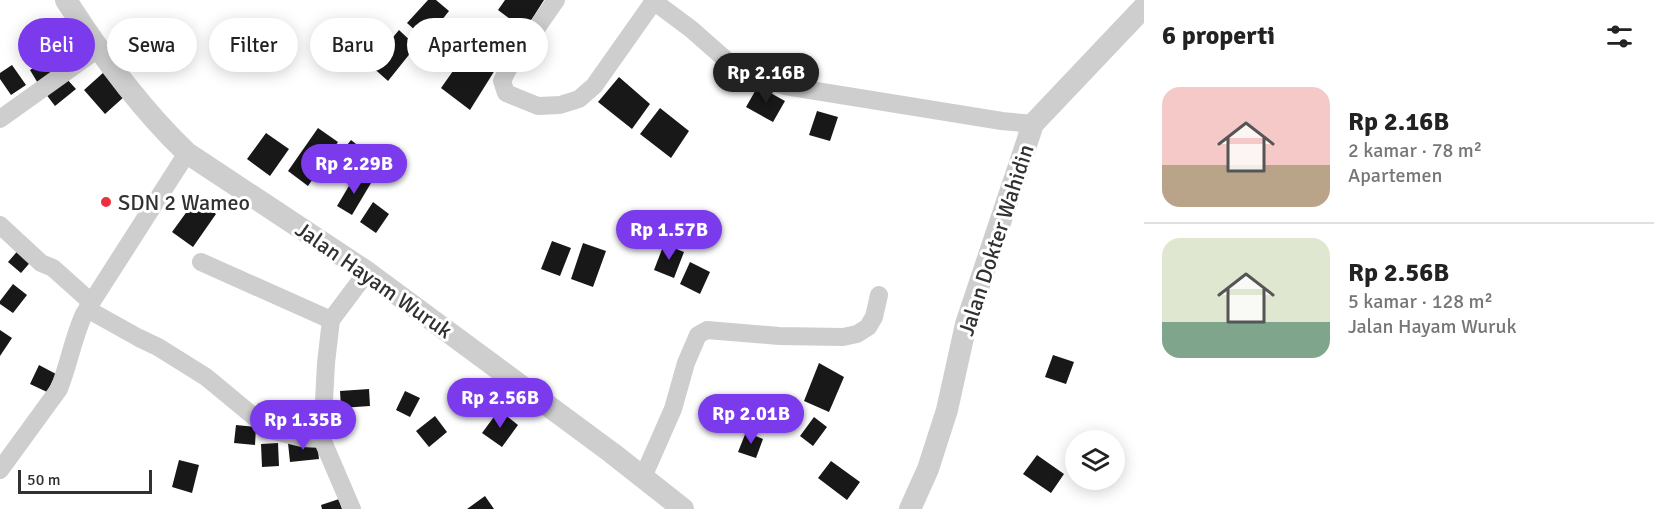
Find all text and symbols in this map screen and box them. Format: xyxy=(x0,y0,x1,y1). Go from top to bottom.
chip: Beli xyxy=(18,18,95,72)
chip: Sewa xyxy=(107,18,197,72)
chip: Filter xyxy=(209,18,298,72)
chip: Baru xyxy=(310,18,395,72)
chip: Apartemen xyxy=(407,18,548,72)
text: 6 properti xyxy=(1162,20,1275,52)
icon: filters xyxy=(1603,20,1636,53)
pin: Rp 2.16B xyxy=(704,53,828,104)
text: Rp 2.16B xyxy=(727,60,805,85)
text: Rp 2.16B xyxy=(1348,106,1449,138)
icon: home xyxy=(1210,111,1282,183)
text: 2 kamar · 78 m² xyxy=(1348,138,1482,163)
street label: Jalan Dokter Wahidin xyxy=(952,141,1040,339)
pin: Rp 2.29B xyxy=(292,144,416,195)
text: Rp 2.29B xyxy=(315,151,393,176)
text: Apartemen xyxy=(1348,163,1442,188)
place label: SDN 2 Wameo xyxy=(118,189,250,216)
marker: SDN 2 Wameo xyxy=(99,195,113,209)
pin: Rp 1.57B xyxy=(607,210,731,261)
street label: Jalan Hayam Wuruk xyxy=(290,216,458,344)
text: Rp 1.57B xyxy=(630,217,708,242)
text: Rp 2.56B xyxy=(1348,257,1449,289)
icon: home xyxy=(1210,262,1282,334)
text: 5 kamar · 128 m² xyxy=(1348,289,1493,314)
text: Jalan Hayam Wuruk xyxy=(1348,314,1516,339)
pin: Rp 2.56B xyxy=(438,378,562,429)
text: Rp 2.56B xyxy=(461,385,539,410)
pin: Rp 2.01B xyxy=(689,394,813,445)
pin: Rp 1.35B xyxy=(241,400,365,451)
text: Rp 2.01B xyxy=(712,401,790,426)
text: Rp 1.35B xyxy=(264,407,342,432)
map controls xyxy=(1065,430,1125,490)
button: layers xyxy=(1065,430,1125,490)
scale bar xyxy=(18,467,152,494)
text: 50 m xyxy=(27,470,61,490)

